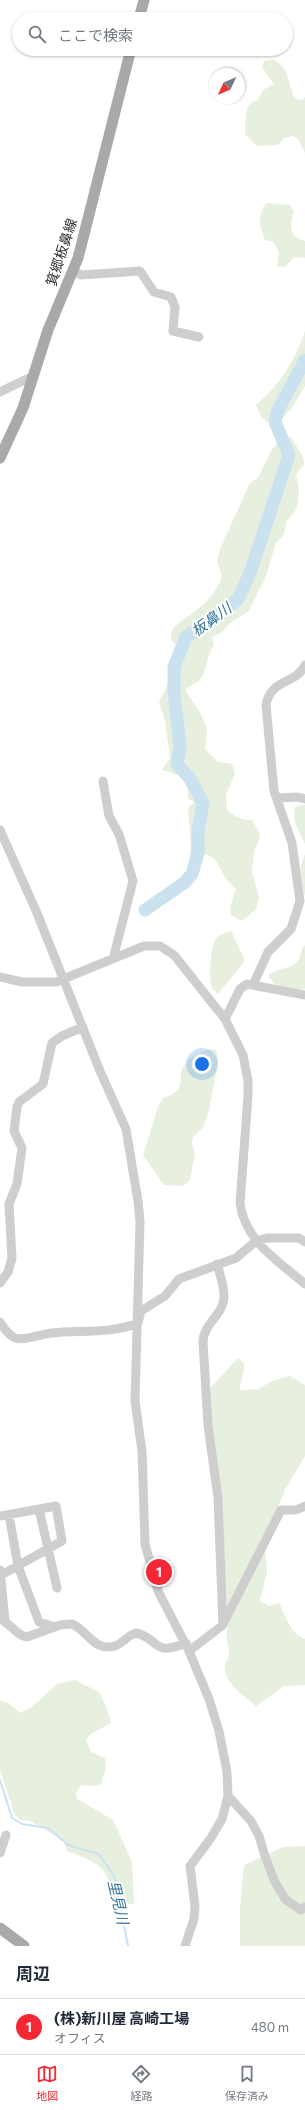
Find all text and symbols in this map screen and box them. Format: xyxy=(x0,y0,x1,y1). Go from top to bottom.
search box xyxy=(12,12,293,56)
icon: search xyxy=(26,23,48,45)
text: ここで検索 xyxy=(58,26,133,44)
north arrow xyxy=(209,68,245,104)
street label: 箕郷板鼻線 xyxy=(42,216,80,288)
water label: 板鼻川 xyxy=(188,597,236,640)
your location xyxy=(192,1054,212,1074)
pin: 1 xyxy=(146,1557,172,1587)
water label: 里見川 xyxy=(105,1878,133,1928)
text: 周辺 xyxy=(16,1963,50,1984)
text: (株)新川屋 高崎工場 xyxy=(54,2009,189,2027)
text: 1 xyxy=(26,2019,32,2035)
text: 480 m xyxy=(251,2019,289,2035)
text: オフィス xyxy=(54,2030,106,2046)
tab: 地図 xyxy=(36,2063,58,2103)
tab: 経路 xyxy=(130,2063,152,2103)
tab: 保存済み xyxy=(225,2063,269,2103)

